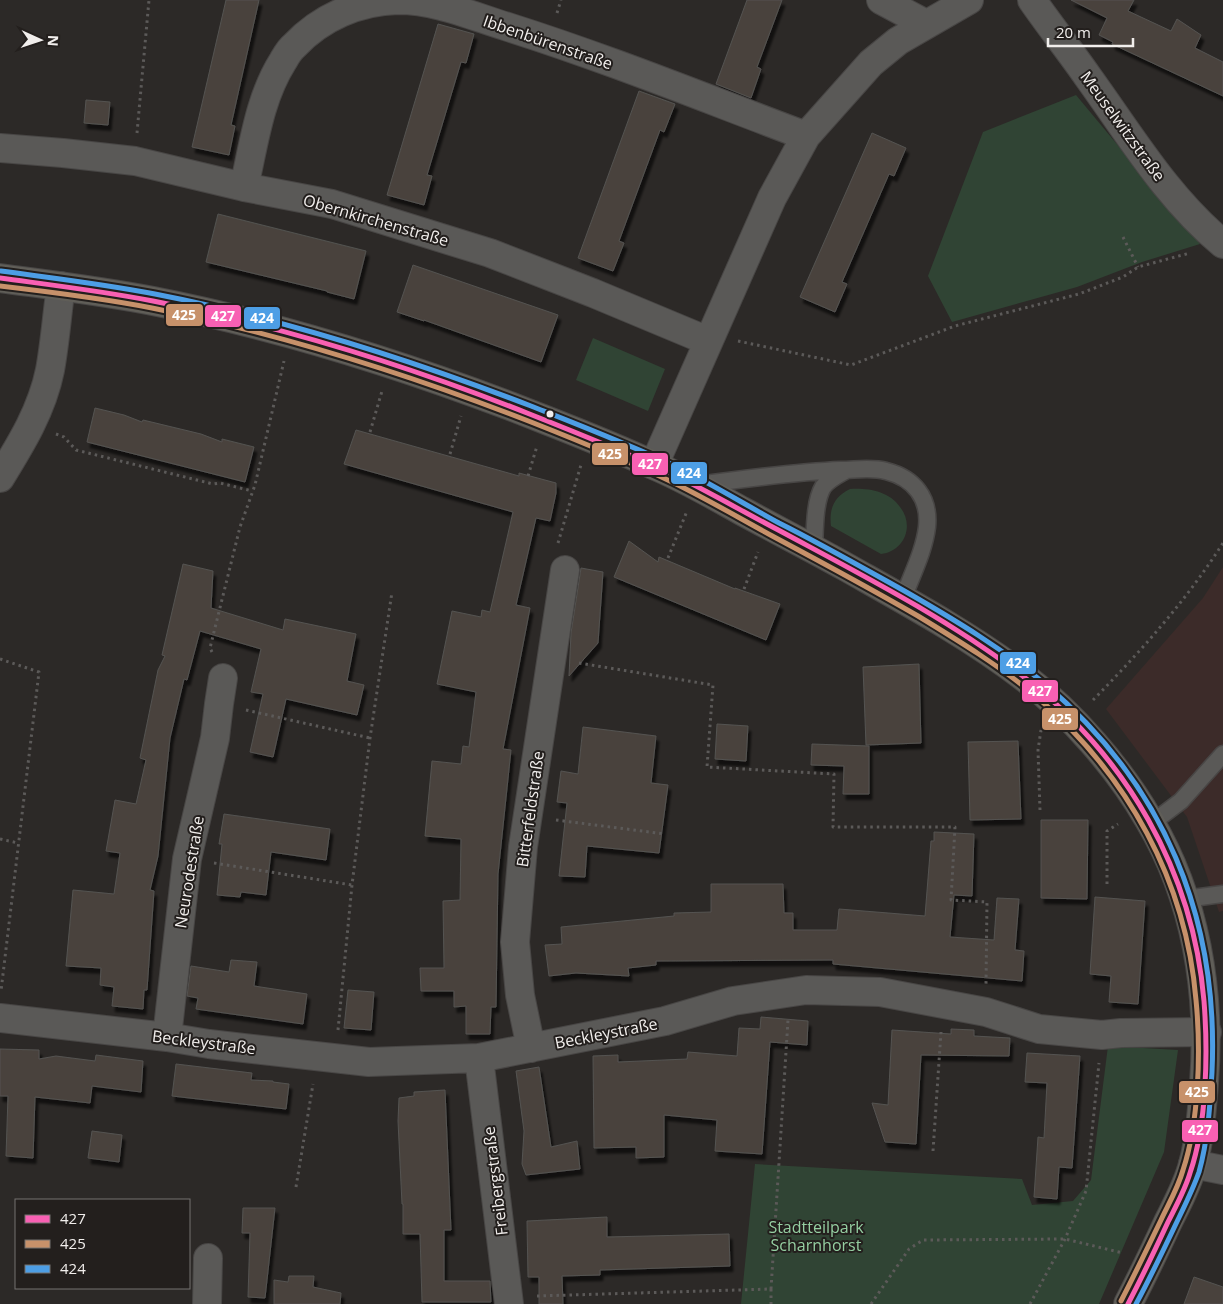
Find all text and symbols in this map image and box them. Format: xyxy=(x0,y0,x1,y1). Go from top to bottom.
street label: Ibbenbürenstraße xyxy=(480,10,616,74)
north arrow xyxy=(15,15,65,65)
scale bar xyxy=(1048,15,1133,47)
text: 20 m xyxy=(1056,22,1091,42)
text: N xyxy=(44,35,63,47)
street label: Meuselwitzstraße xyxy=(1076,66,1170,186)
street label: Obernkirchenstraße xyxy=(301,189,451,251)
line badge: 425 xyxy=(165,303,204,327)
line badge: 427 xyxy=(204,304,242,328)
text: 425 xyxy=(172,305,196,324)
text: 427 xyxy=(211,306,235,325)
line badge: 424 xyxy=(243,306,281,330)
text: 424 xyxy=(250,308,274,327)
unlabelled marker xyxy=(545,409,555,419)
line badge: 425 xyxy=(591,442,629,466)
text: 425 xyxy=(598,444,622,463)
line badge: 427 xyxy=(631,452,669,476)
text: 427 xyxy=(638,454,662,473)
line badge: 424 xyxy=(670,461,708,485)
text: 424 xyxy=(677,463,701,482)
line badge: 424 xyxy=(999,651,1037,675)
text: 424 xyxy=(1006,653,1030,672)
line badge: 427 xyxy=(1021,679,1059,703)
text: 427 xyxy=(1028,681,1052,700)
line badge: 425 xyxy=(1041,707,1079,731)
text: 425 xyxy=(1048,709,1072,728)
street label: Bitterfeldstraße xyxy=(511,749,549,869)
street label: Neurodestraße xyxy=(169,814,209,930)
street label: Beckleystraße xyxy=(553,1012,659,1054)
street label: Beckleystraße xyxy=(151,1025,257,1059)
line badge: 425 xyxy=(1178,1080,1216,1104)
text: 425 xyxy=(1185,1082,1209,1101)
line badge: 427 xyxy=(1181,1119,1219,1143)
text: 427 xyxy=(1188,1120,1212,1139)
street label: Freibergstraße xyxy=(477,1125,513,1237)
legend xyxy=(15,1199,190,1289)
text: 427 xyxy=(60,1208,86,1228)
park label: Stadtteilpark Scharnhorst xyxy=(768,1216,864,1256)
text: 425 xyxy=(60,1233,86,1253)
text: 424 xyxy=(60,1258,86,1278)

